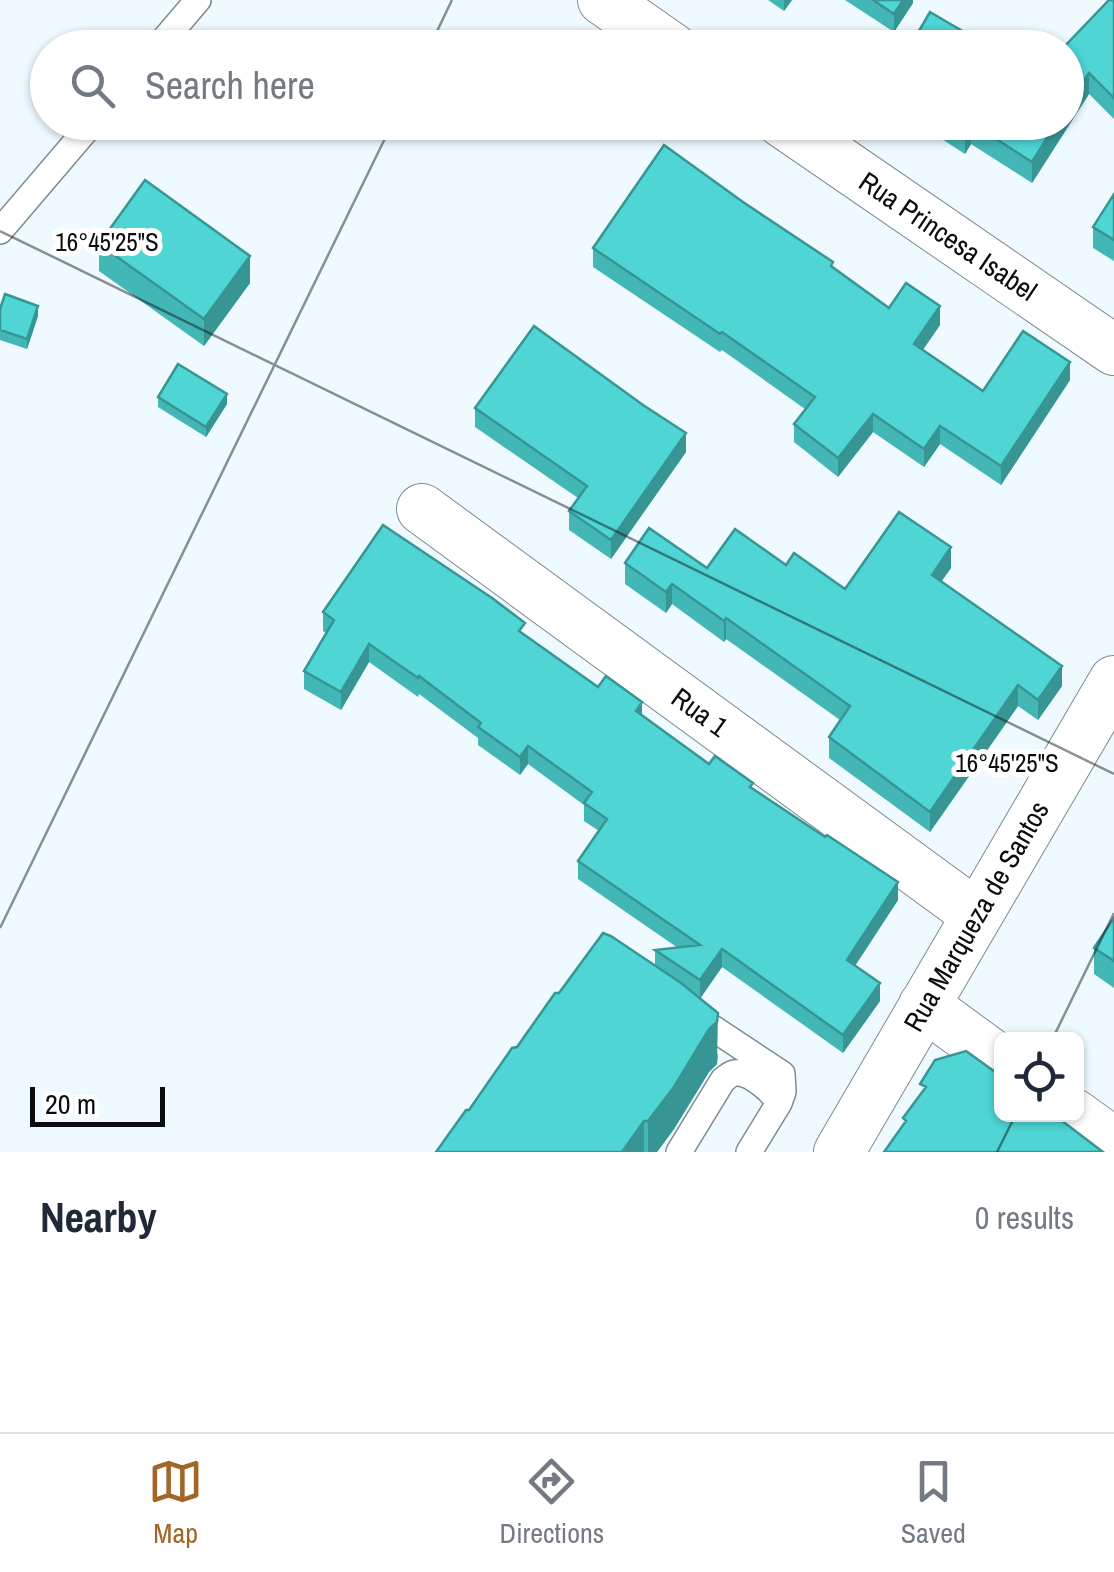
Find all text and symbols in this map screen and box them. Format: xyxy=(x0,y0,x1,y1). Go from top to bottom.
search box xyxy=(30,30,1084,140)
icon: search xyxy=(65,58,120,113)
text: Search here xyxy=(145,60,315,111)
street label: Rua Princesa Isabel xyxy=(852,162,1044,310)
text: 16°45'25"S xyxy=(55,225,159,259)
street label: Rua 1 xyxy=(664,679,736,746)
text: 16°45'25"S xyxy=(955,746,1059,780)
street label: Rua Marqueza de Santos xyxy=(894,794,1058,1038)
map controls xyxy=(994,1032,1084,1122)
button: locate xyxy=(994,1032,1084,1122)
scale bar xyxy=(30,1082,165,1126)
text: 20 m xyxy=(45,1085,96,1123)
text: Nearby xyxy=(40,1189,157,1245)
text: 0 results xyxy=(975,1196,1074,1239)
tab: Map xyxy=(148,1454,203,1552)
tab: Directions xyxy=(500,1454,604,1552)
tab: Saved xyxy=(901,1454,966,1552)

